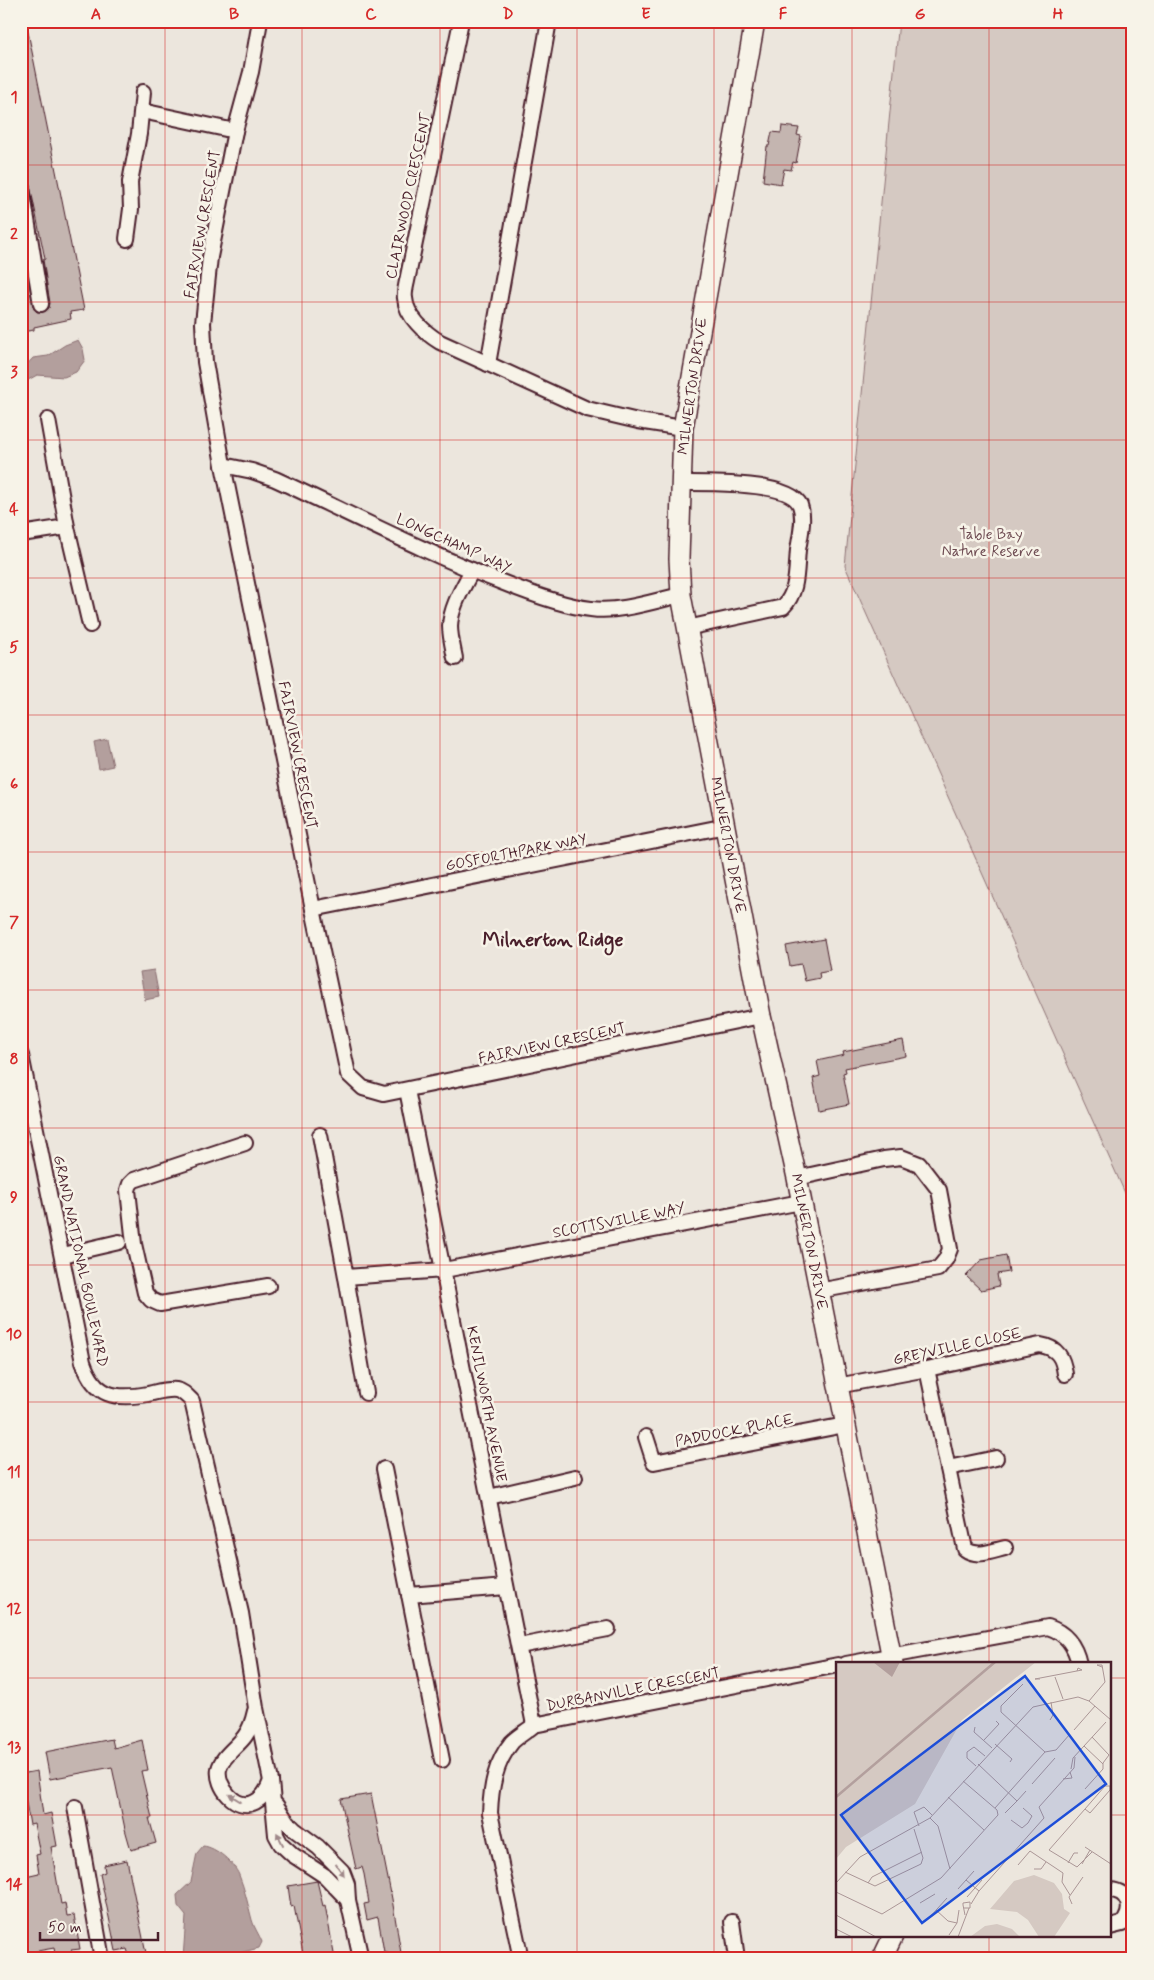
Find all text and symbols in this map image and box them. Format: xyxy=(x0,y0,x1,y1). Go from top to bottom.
text: A xyxy=(91,4,101,25)
text: B xyxy=(229,4,239,25)
text: C xyxy=(365,4,377,25)
text: D xyxy=(502,4,514,25)
text: E xyxy=(641,4,651,25)
text: F xyxy=(779,4,788,25)
text: G xyxy=(915,4,926,25)
text: H xyxy=(1053,4,1064,25)
text: 1 xyxy=(10,87,18,108)
street label: CLAIRWOOD CRESCENT xyxy=(382,111,437,281)
street label: FAIRVIEW CRESCENT xyxy=(180,148,226,300)
text: 2 xyxy=(10,224,18,245)
street label: MILNERTON DRIVE xyxy=(673,316,713,456)
text: 3 xyxy=(10,362,18,383)
text: 4 xyxy=(9,499,19,520)
street label: LONGCHAMP WAY xyxy=(393,510,514,578)
park label: Table Bay Nature Reserve xyxy=(942,525,1040,562)
text: 5 xyxy=(9,637,19,658)
street label: FAIRVIEW CRESCENT xyxy=(273,679,321,831)
text: 6 xyxy=(10,774,18,795)
street label: MILNERTON DRIVE xyxy=(705,775,750,916)
street label: GOSFORTHPARK WAY xyxy=(444,829,588,876)
text: 7 xyxy=(9,912,19,933)
district label: Milnerton Ridge xyxy=(483,927,623,956)
street label: FAIRVIEW CRESCENT xyxy=(477,1019,628,1069)
text: 8 xyxy=(9,1049,19,1070)
street label: GRAND NATIONAL BOULEVARD xyxy=(48,1153,112,1369)
street label: MILNERTON DRIVE xyxy=(785,1172,832,1312)
text: 9 xyxy=(10,1187,18,1208)
street label: SCOTTSVILLE WAY xyxy=(551,1198,688,1244)
text: 10 xyxy=(6,1324,22,1345)
street label: KENILWORTH AVENUE xyxy=(461,1324,511,1484)
street label: GREYVILLE CLOSE xyxy=(891,1324,1024,1370)
street label: PADDOCK PLACE xyxy=(673,1410,795,1452)
text: 11 xyxy=(7,1462,21,1483)
text: 12 xyxy=(6,1599,22,1620)
inset map xyxy=(836,1662,1112,1938)
street label: DURBANVILLE CRESCENT xyxy=(545,1663,722,1717)
text: 13 xyxy=(7,1737,21,1758)
one-way arrow xyxy=(228,1794,242,1803)
one-way arrow xyxy=(276,1831,284,1846)
one-way arrow xyxy=(335,1863,345,1877)
text: 14 xyxy=(6,1874,23,1895)
scale bar xyxy=(40,1910,158,1942)
text: 50 m xyxy=(48,1918,82,1938)

